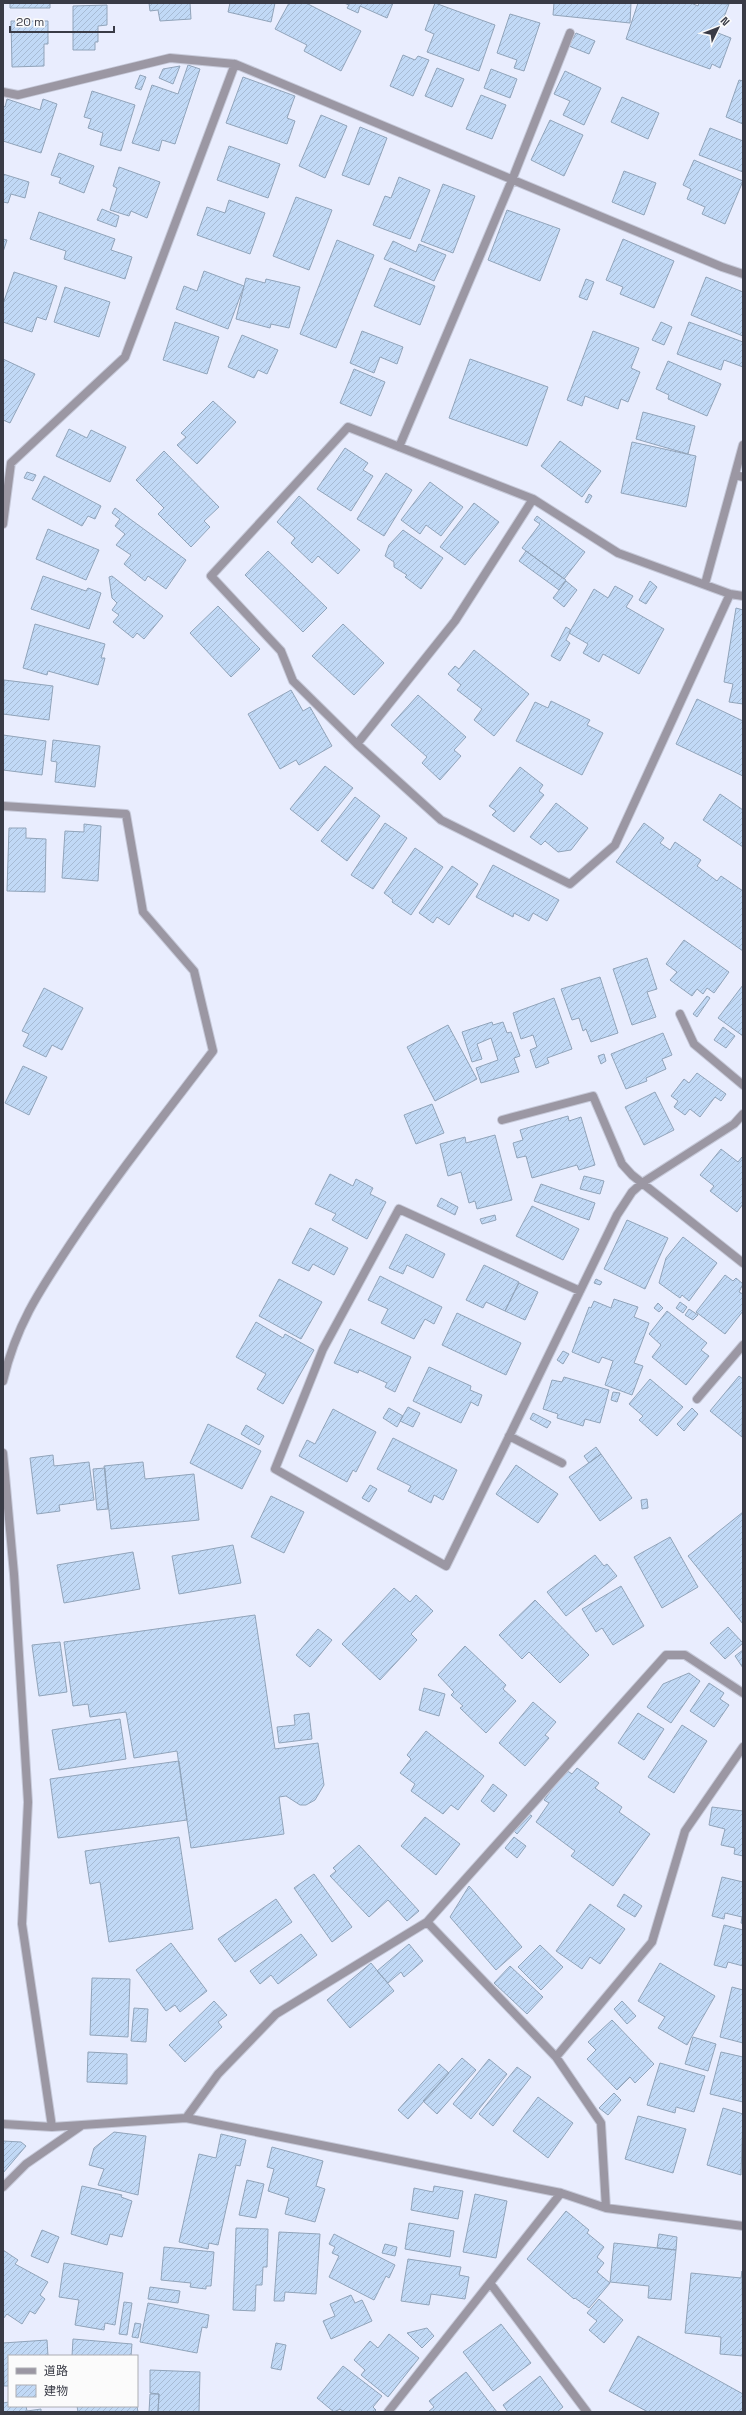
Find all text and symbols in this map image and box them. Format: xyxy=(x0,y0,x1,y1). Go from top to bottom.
scale bar xyxy=(10,8,114,34)
north arrow xyxy=(698,8,738,48)
text: 20 m xyxy=(16,14,44,30)
text: N xyxy=(718,14,733,29)
legend xyxy=(8,2355,138,2407)
text: 道路 xyxy=(44,2363,68,2379)
text: 建物 xyxy=(44,2383,68,2399)

